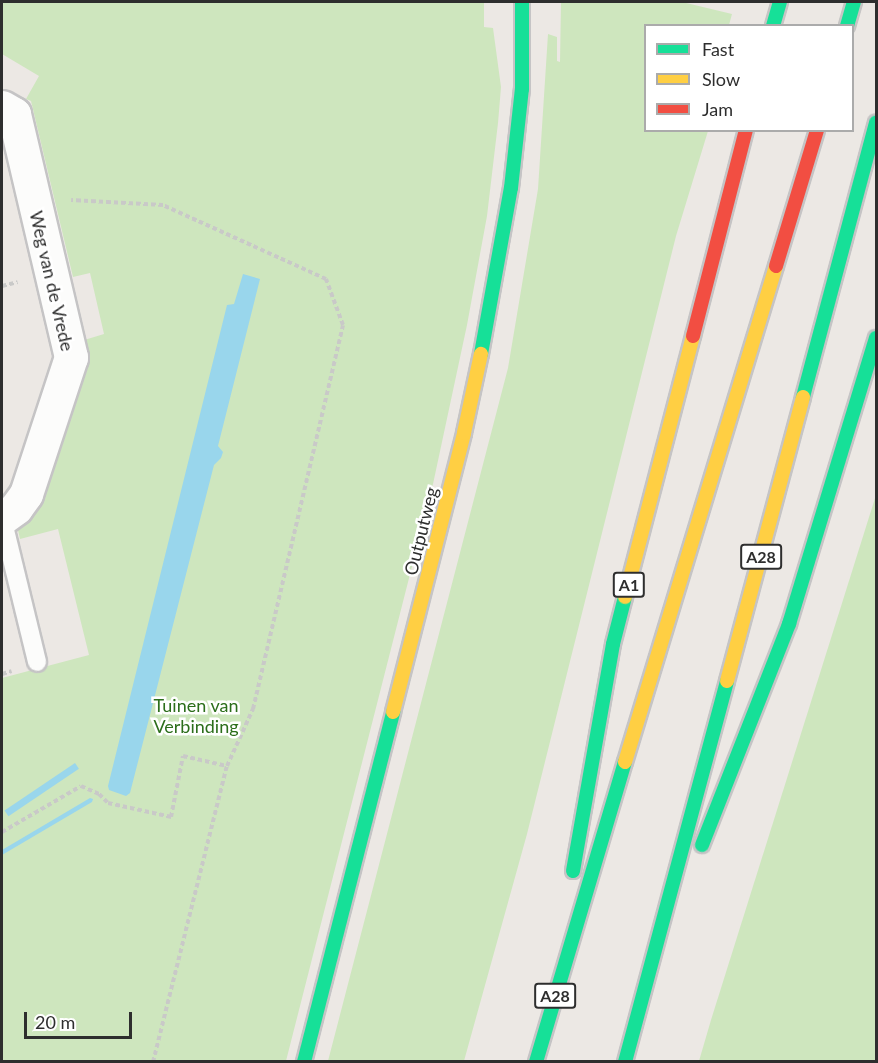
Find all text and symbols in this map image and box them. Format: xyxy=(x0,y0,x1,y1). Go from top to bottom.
legend xyxy=(644,24,854,132)
text: Fast xyxy=(702,38,734,60)
text: Slow xyxy=(702,68,740,90)
text: Jam xyxy=(702,98,733,120)
street label: Weg van de Vrede xyxy=(25,208,79,354)
street label: Outputweg xyxy=(400,485,442,577)
road number: A28 xyxy=(740,544,782,570)
road number: A1 xyxy=(612,572,646,598)
park label: Tuinen van Verbinding xyxy=(153,695,239,738)
road number: A28 xyxy=(534,983,576,1009)
scale bar xyxy=(27,1000,135,1038)
text: 20 m xyxy=(35,1011,75,1033)

